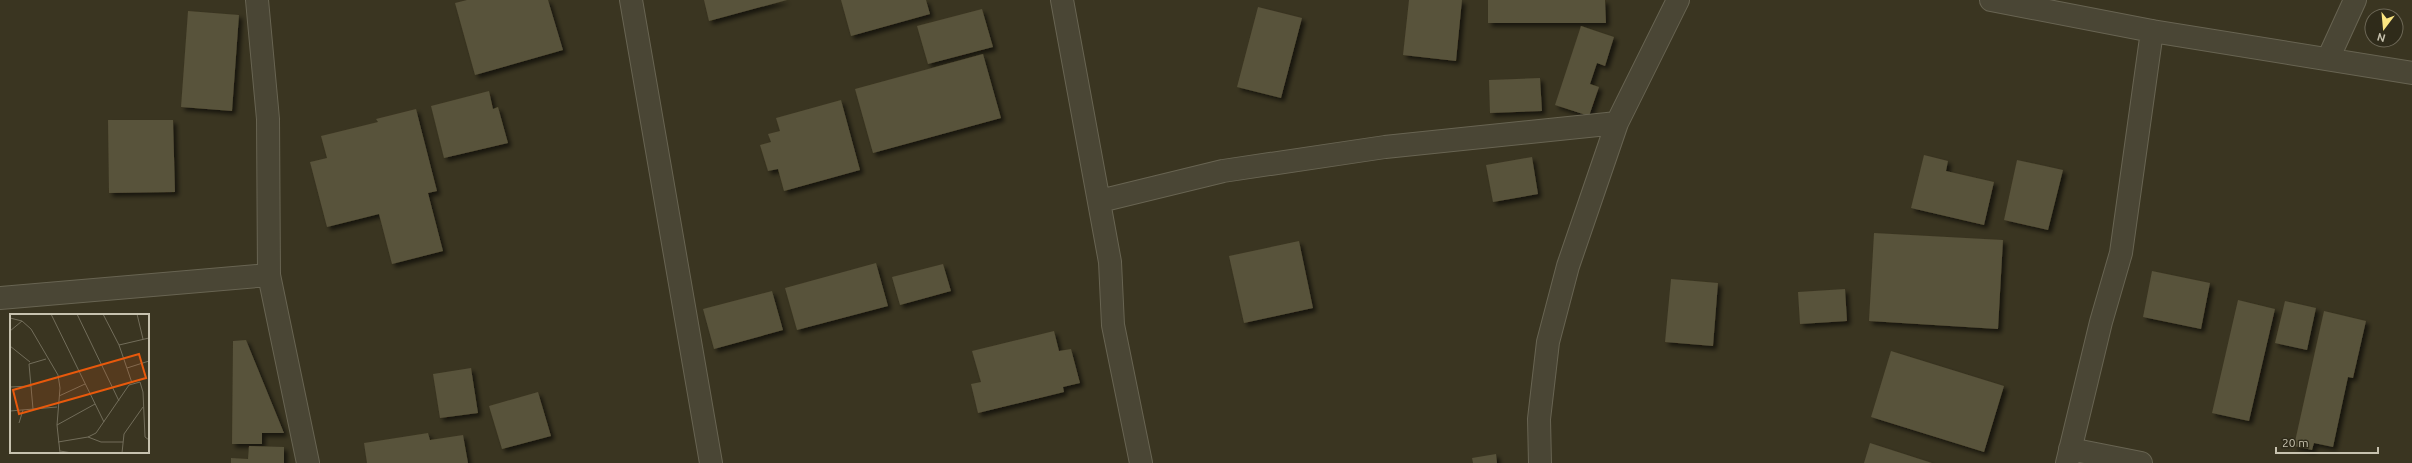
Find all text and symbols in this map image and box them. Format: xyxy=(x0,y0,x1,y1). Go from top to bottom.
north arrow xyxy=(2364,8,2404,48)
text: N xyxy=(2376,31,2387,45)
inset map xyxy=(10,314,149,453)
scale bar xyxy=(2276,429,2378,455)
text: 20 m xyxy=(2282,436,2309,449)

